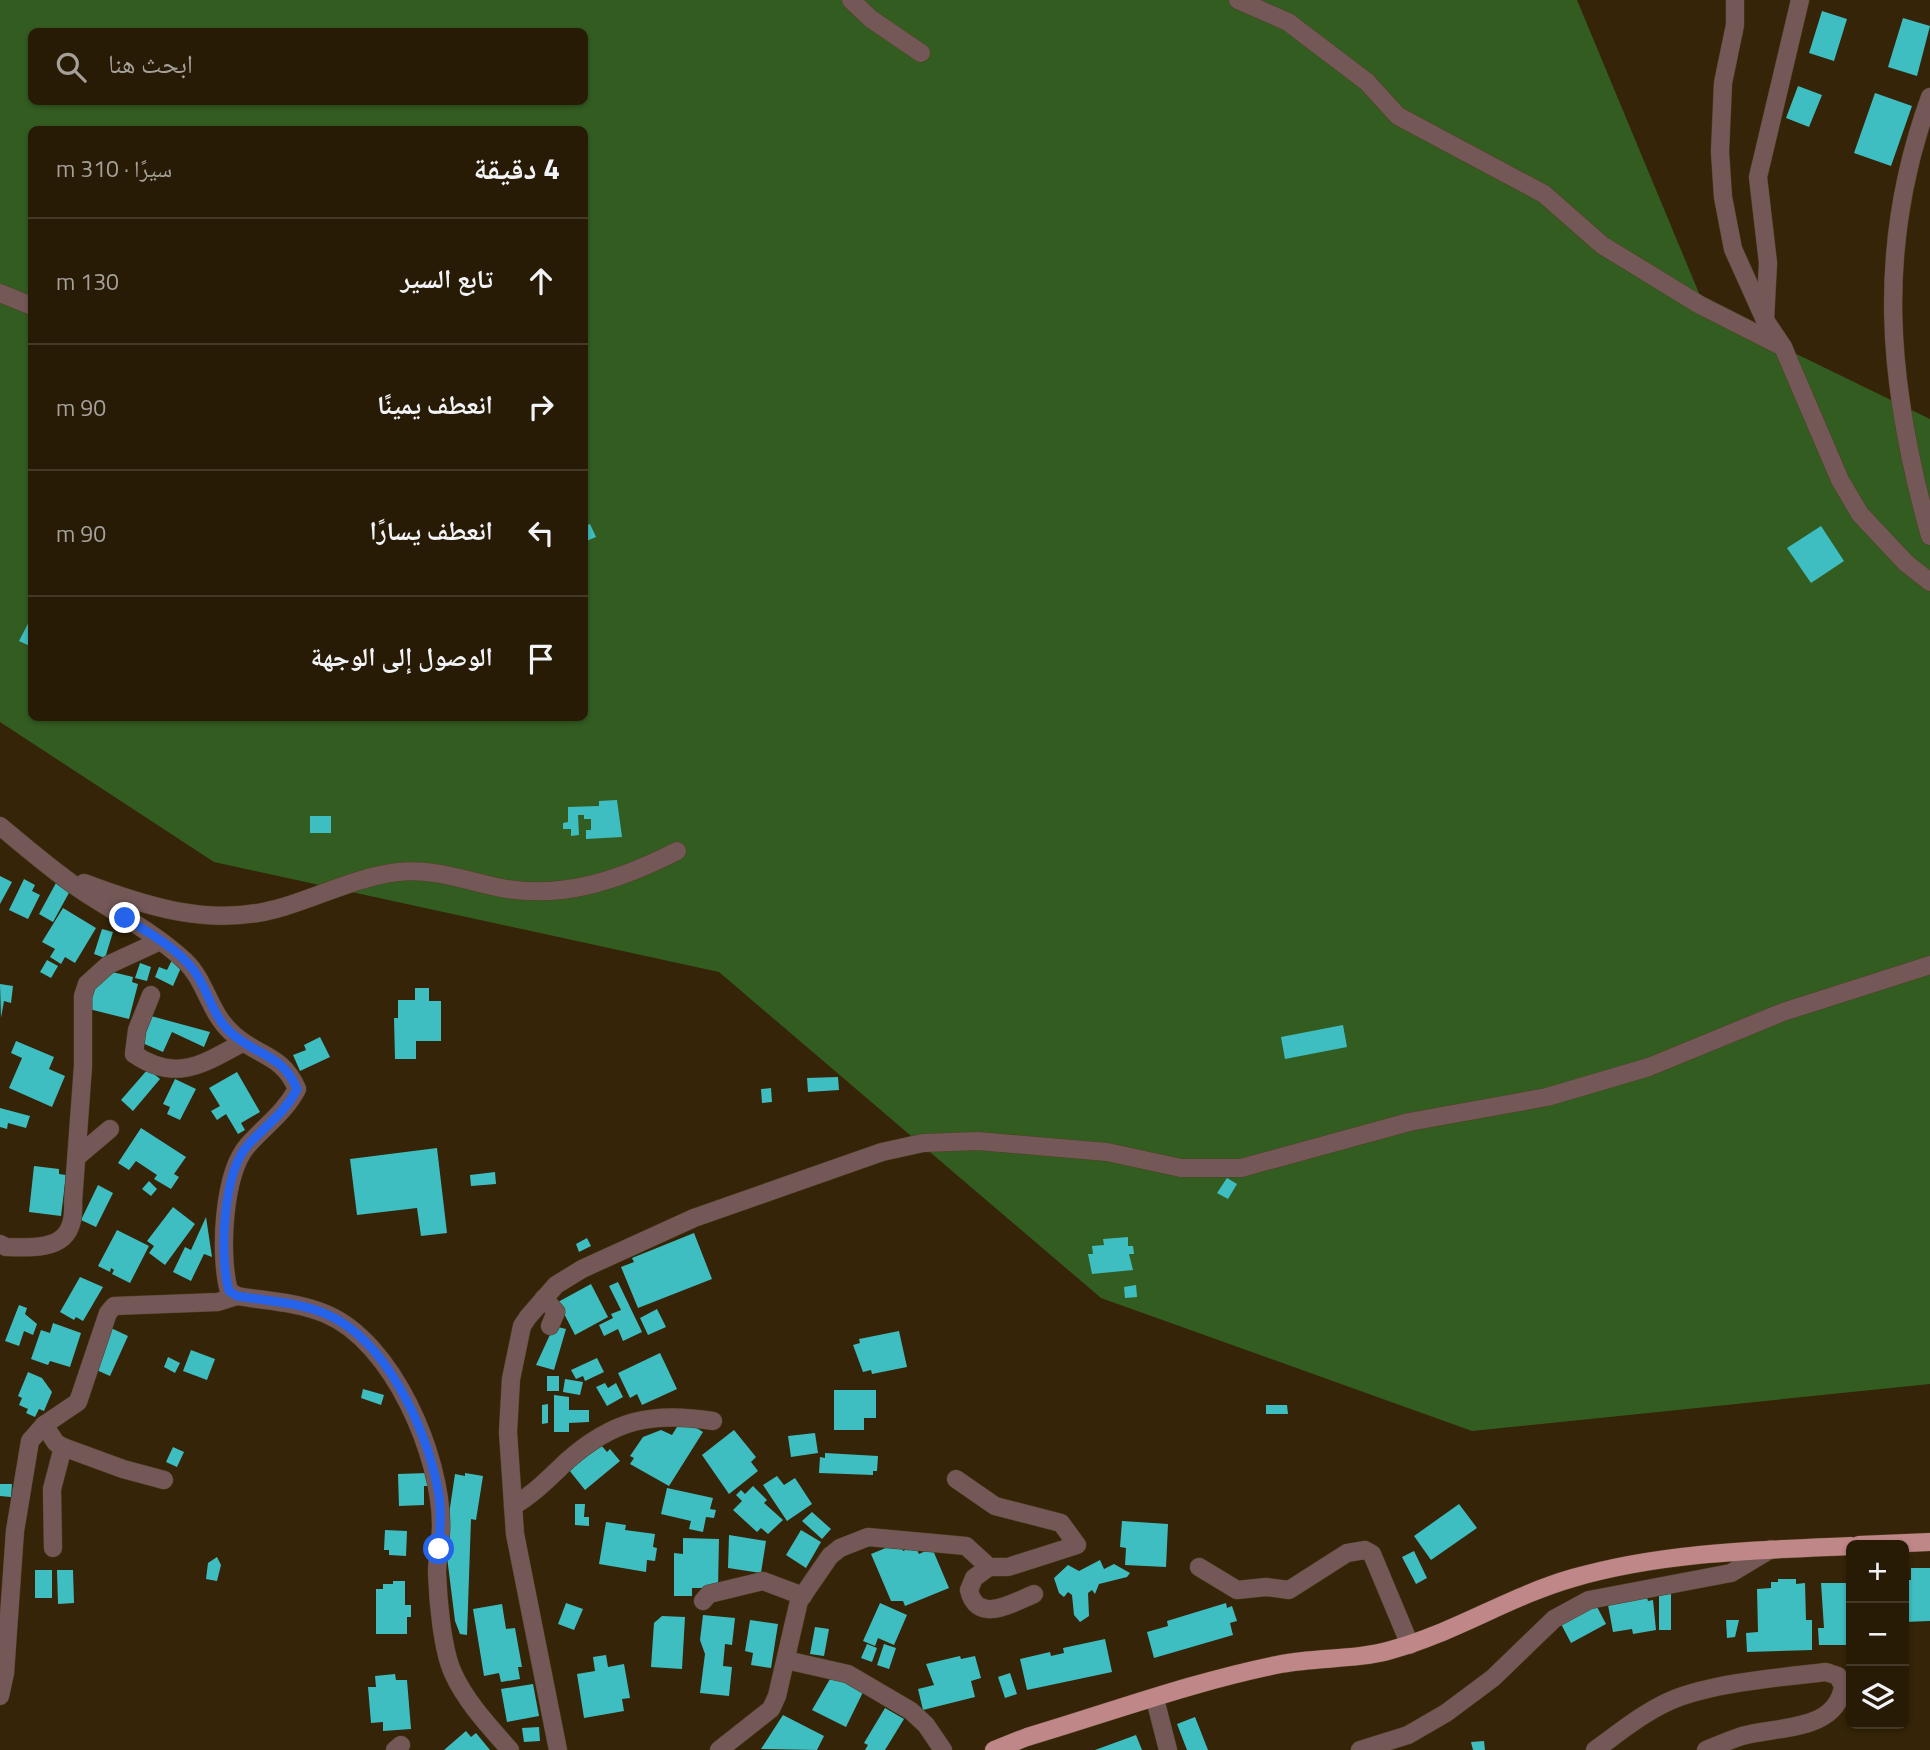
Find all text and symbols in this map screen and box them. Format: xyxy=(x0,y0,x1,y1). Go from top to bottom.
search box xyxy=(28,28,588,105)
text: ابحث هنا xyxy=(108,44,193,83)
icon: search xyxy=(52,48,90,86)
text: 4 دقيقة xyxy=(474,145,560,191)
text: سيرًا · 310 m xyxy=(56,151,172,186)
text: تابع السير xyxy=(401,259,493,298)
icon: ahead xyxy=(522,262,560,300)
text: 130 m xyxy=(56,264,119,299)
text: انعطف يمينًا xyxy=(377,385,493,424)
icon: right xyxy=(522,388,560,426)
text: 90 m xyxy=(56,390,106,425)
text: انعطف يسارًا xyxy=(369,511,493,550)
icon: left xyxy=(522,514,560,552)
text: 90 m xyxy=(56,516,106,551)
text: الوصول إلى الوجهة xyxy=(311,637,493,676)
icon: arrive xyxy=(522,640,560,678)
route end xyxy=(109,902,140,933)
route start xyxy=(423,1533,454,1564)
map controls xyxy=(1846,1540,1909,1729)
button: + xyxy=(1846,1540,1909,1603)
button: − xyxy=(1846,1603,1909,1666)
button: layers xyxy=(1846,1666,1909,1729)

